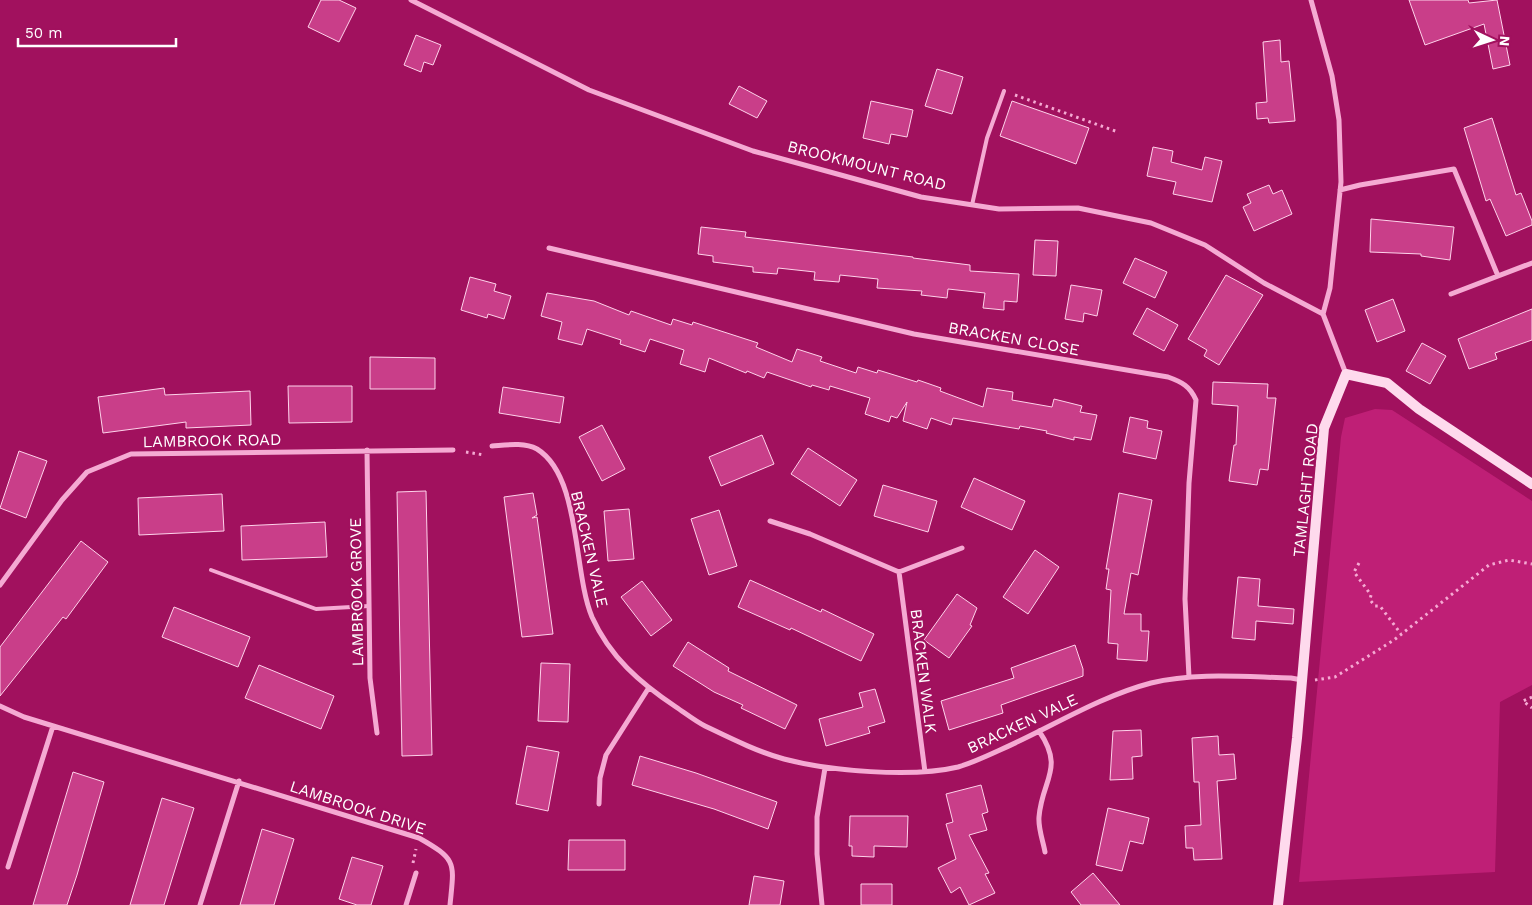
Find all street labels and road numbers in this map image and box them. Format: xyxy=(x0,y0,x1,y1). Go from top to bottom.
street label: BROOKMOUNT ROAD xyxy=(785,137,948,194)
street label: BRACKEN CLOSE xyxy=(947,318,1081,359)
street label: TAMLAGHT ROAD xyxy=(1289,422,1322,558)
street label: LAMBROOK ROAD xyxy=(142,430,282,451)
street label: BRACKEN VALE xyxy=(567,489,612,609)
street label: LAMBROOK GROVE xyxy=(346,517,367,667)
street label: BRACKEN WALK xyxy=(906,608,941,735)
street label: BRACKEN VALE xyxy=(964,690,1080,757)
street label: LAMBROOK DRIVE xyxy=(287,777,428,838)

